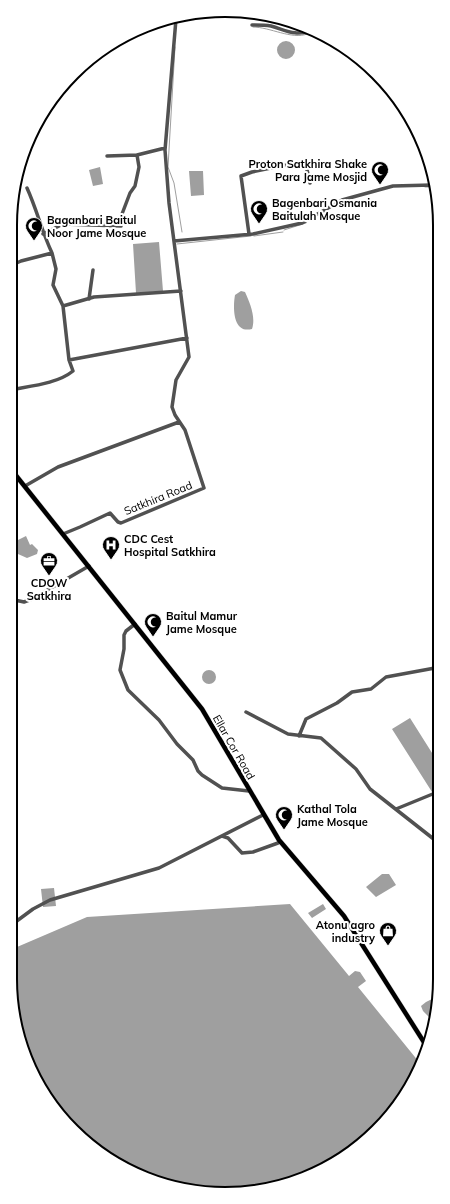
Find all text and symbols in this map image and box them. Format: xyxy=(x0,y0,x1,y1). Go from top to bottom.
place label: Proton Satkhira Shake Para Jame Mosjid xyxy=(249,157,367,184)
mosque icon: Proton Satkhira Shake Para Jame Mosjid xyxy=(370,160,390,185)
place label: Bagenbari Osmania Baitulah Mosque xyxy=(272,196,377,223)
mosque icon: Bagenbari Osmania Baitulah Mosque xyxy=(249,199,269,224)
place label: Baganbari Baitul Noor Jame Mosque xyxy=(47,213,146,240)
mosque icon: Baganbari Baitul Noor Jame Mosque xyxy=(24,216,44,241)
street label: Satkhira Road xyxy=(122,478,194,518)
place label: CDC Cest Hospital Satkhira xyxy=(124,532,216,559)
hospital icon: CDC Cest Hospital Satkhira xyxy=(101,535,121,560)
office icon: CDOW Satkhira xyxy=(39,551,59,576)
place label: CDOW Satkhira xyxy=(27,576,72,603)
place label: Baitul Mamur Jame Mosque xyxy=(166,609,238,636)
mosque icon: Baitul Mamur Jame Mosque xyxy=(143,612,163,637)
street label: Ellar Cor Road xyxy=(210,712,258,782)
place label: Kathal Tola Jame Mosque xyxy=(297,802,368,829)
mosque icon: Kathal Tola Jame Mosque xyxy=(274,805,294,830)
place label: Atonu agro industry xyxy=(316,918,375,945)
shop icon: Atonu agro industry xyxy=(378,921,398,946)

